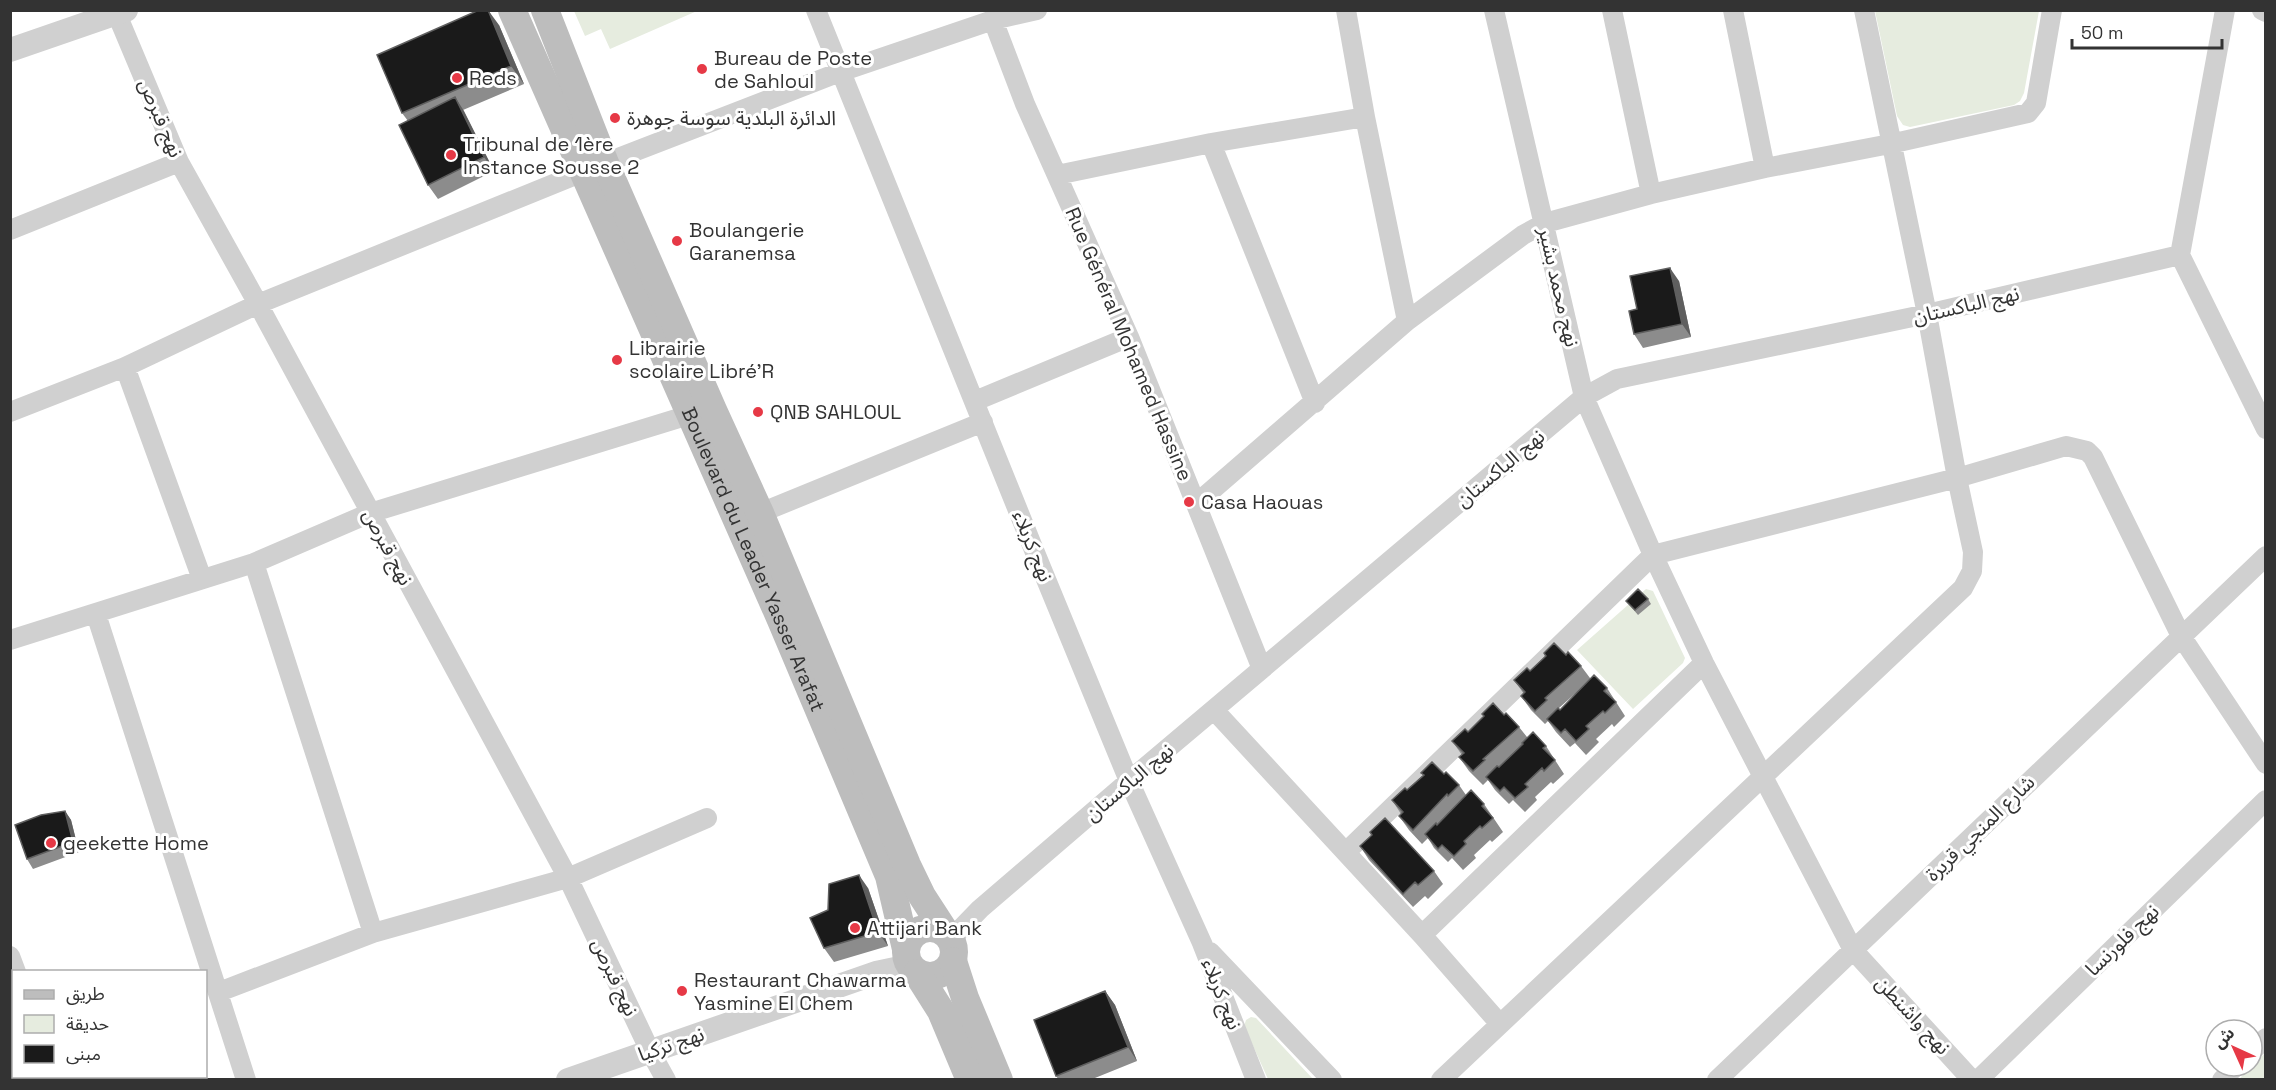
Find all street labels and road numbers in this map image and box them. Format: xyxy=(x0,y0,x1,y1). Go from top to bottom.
street label: نهج قبرص xyxy=(131,75,189,162)
street label: Rue Général Mohamed Hassine xyxy=(1059,203,1199,485)
street label: نهج محمد بشير xyxy=(1530,224,1585,350)
street label: نهج الباكستان xyxy=(1910,280,2022,332)
street label: Boulevard du Leader Yasser Arafat xyxy=(676,403,831,715)
street label: نهج الباكستان xyxy=(1450,423,1551,514)
street label: نهج قبرص xyxy=(355,504,419,591)
street label: نهج كربلاء xyxy=(1005,506,1059,586)
street label: نهج الباكستان xyxy=(1079,737,1180,828)
street label: شارع المنجي قريرة xyxy=(1920,769,2042,889)
street label: نهج فلورنسا xyxy=(2080,898,2166,983)
street label: نهج قبرص xyxy=(584,934,644,1021)
street label: نهج كربلاء xyxy=(1194,954,1248,1034)
street label: نهج واشنطن xyxy=(1868,970,1956,1061)
street label: نهج تركيا xyxy=(634,1021,708,1069)

